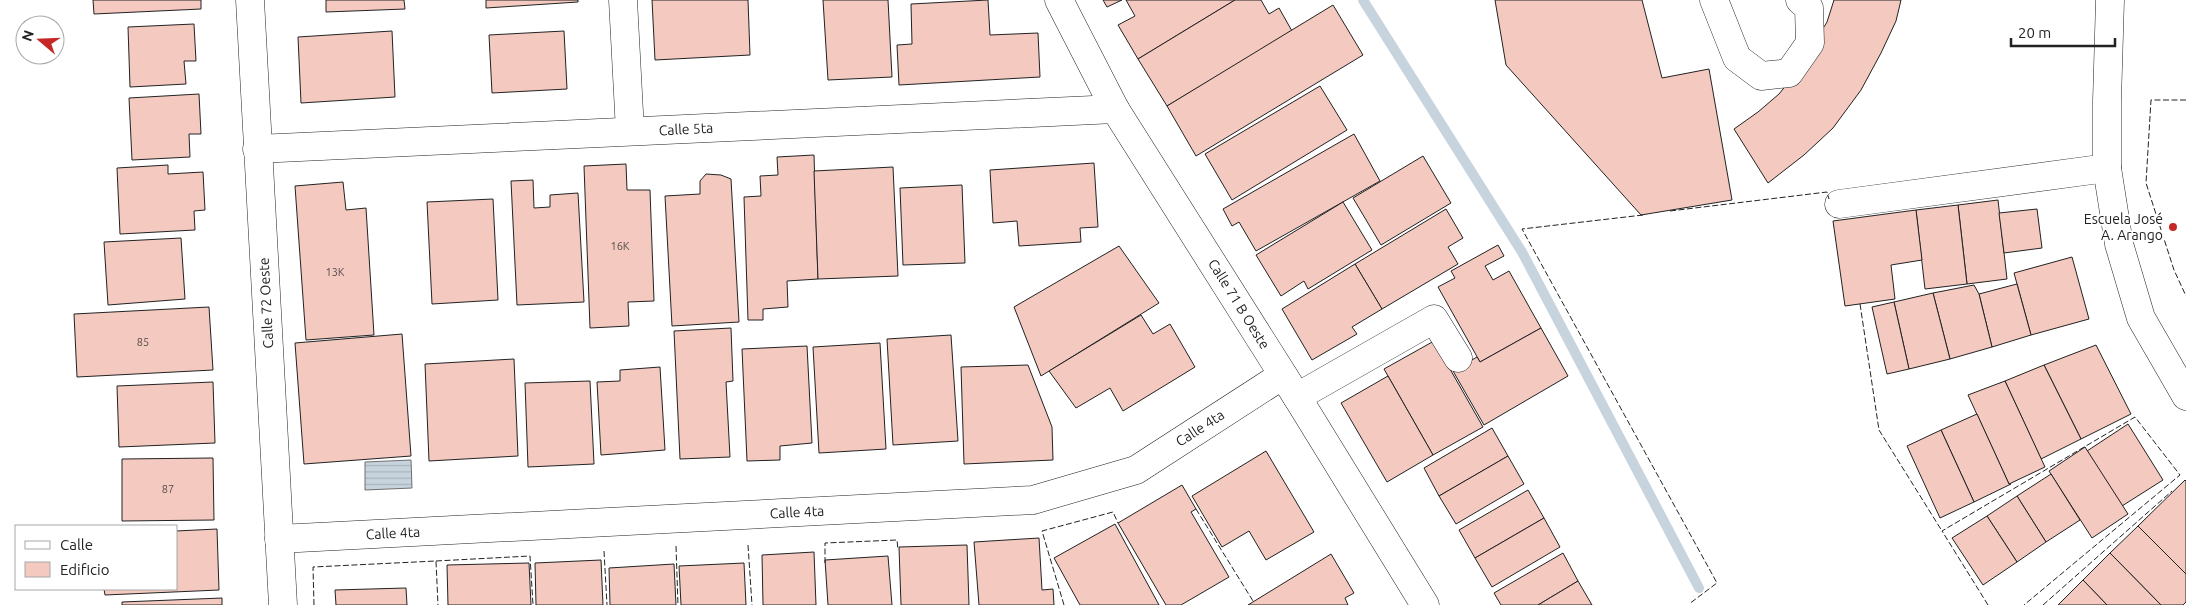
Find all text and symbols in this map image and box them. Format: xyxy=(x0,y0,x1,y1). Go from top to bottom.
north arrow xyxy=(15,15,65,65)
scale bar xyxy=(2011,15,2115,47)
text: 20 m xyxy=(2018,24,2051,41)
text: N xyxy=(18,28,37,43)
street label: Calle 5ta xyxy=(658,120,714,138)
place label: Escuela José A. Arango xyxy=(2084,211,2163,243)
marker: Escuela José A. Arango xyxy=(2167,221,2179,233)
house number: 16K xyxy=(610,240,630,252)
street label: Calle 71 B Oeste xyxy=(1205,256,1273,352)
street label: Calle 72 Oeste xyxy=(256,257,276,349)
house number: 13K xyxy=(325,266,345,278)
house number: 85 xyxy=(137,336,149,348)
street label: Calle 4ta xyxy=(1173,406,1227,450)
house number: 87 xyxy=(162,483,174,495)
street label: Calle 4ta xyxy=(769,503,825,521)
street label: Calle 4ta xyxy=(365,524,421,542)
legend xyxy=(15,525,178,590)
text: Calle xyxy=(60,536,93,553)
text: Edificio xyxy=(60,561,109,578)

